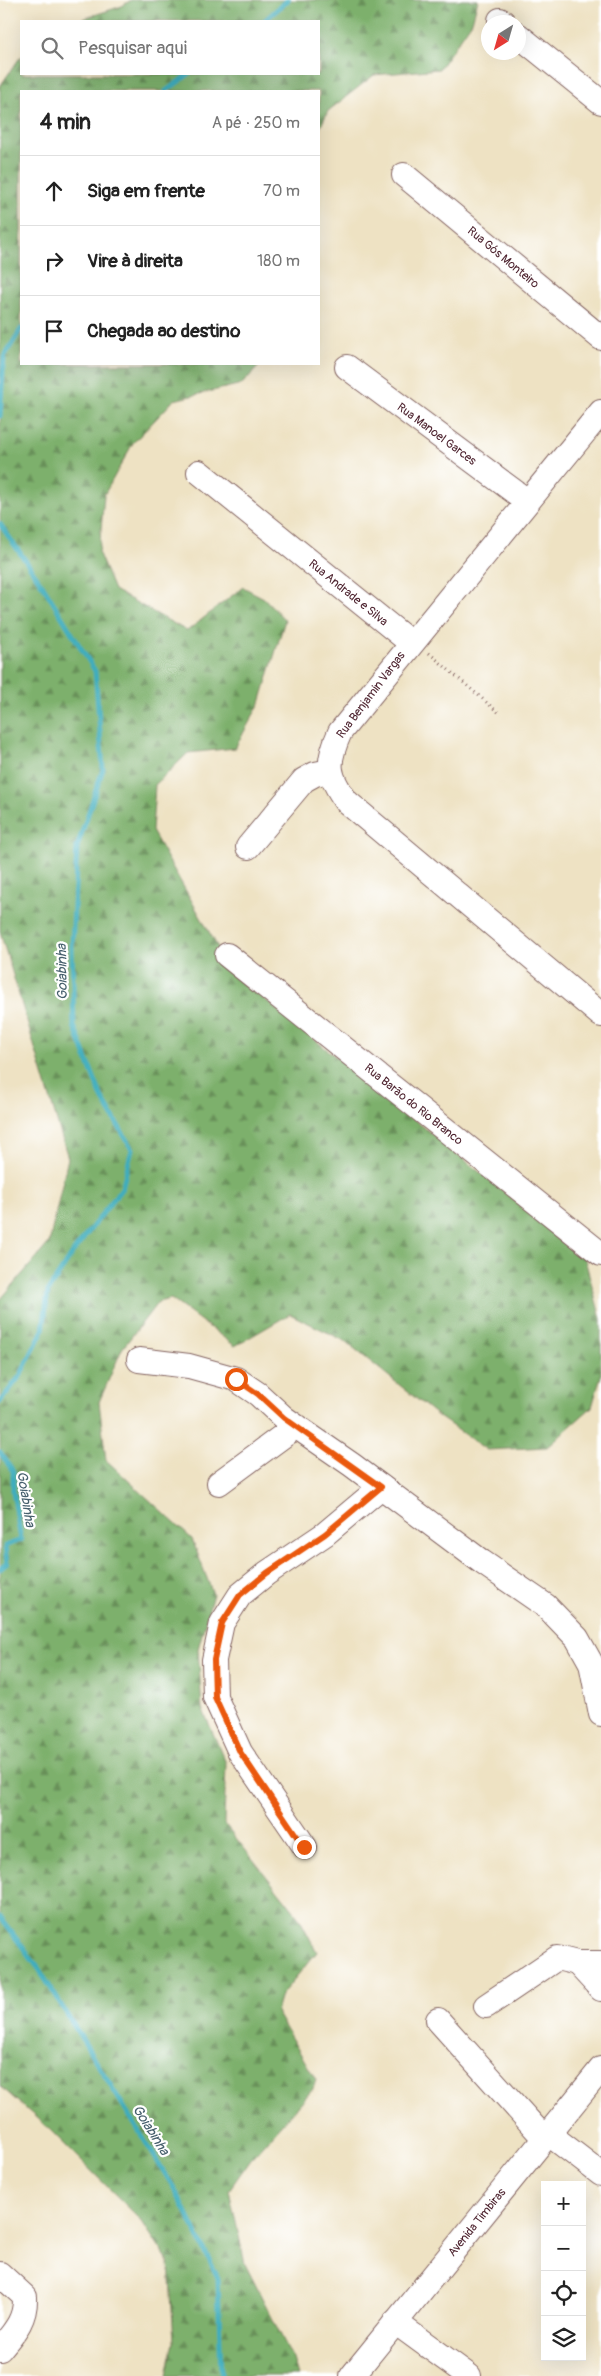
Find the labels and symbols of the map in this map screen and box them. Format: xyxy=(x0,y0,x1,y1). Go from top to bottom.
north arrow xyxy=(481,15,526,60)
street label: Rua Gós Monteiro xyxy=(464,223,543,292)
street label: Rua Manoel Garces xyxy=(394,399,480,469)
street label: Rua Andrade e Silva xyxy=(306,556,391,629)
street label: Rua Benjamin Vargas xyxy=(333,648,409,741)
water label: Goiabinha xyxy=(53,942,71,1000)
street label: Rua Barão do Rio Branco xyxy=(361,1060,466,1148)
route start xyxy=(225,1368,248,1391)
water label: Goiabinha xyxy=(13,1470,39,1529)
route end xyxy=(293,1836,316,1859)
water label: Goiabinha xyxy=(129,2102,174,2160)
street label: Avenida Timbiras xyxy=(445,2185,509,2259)

